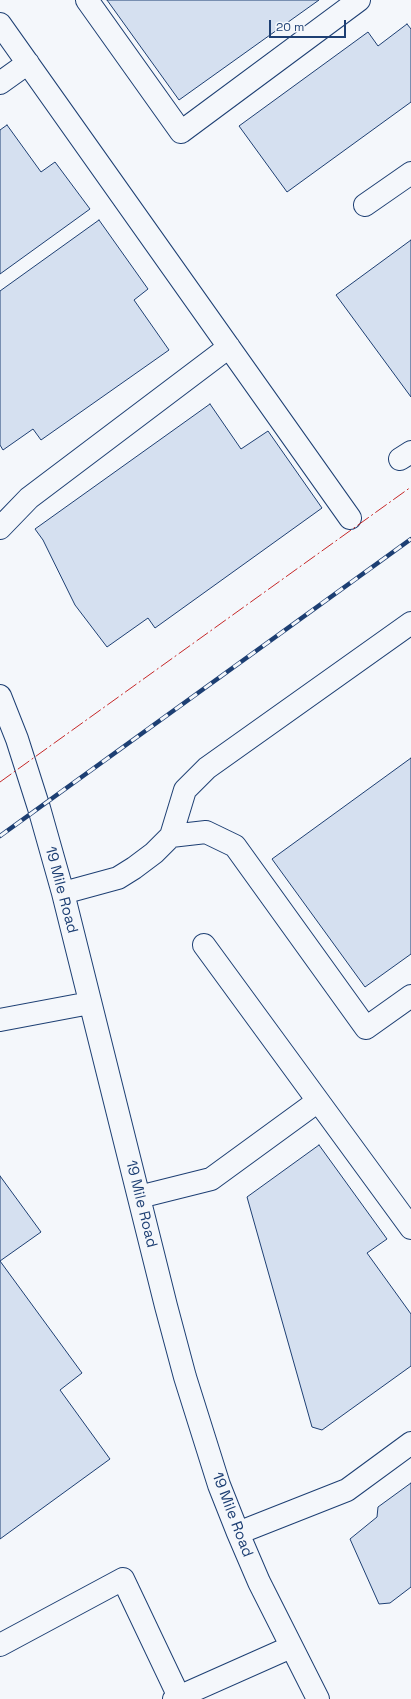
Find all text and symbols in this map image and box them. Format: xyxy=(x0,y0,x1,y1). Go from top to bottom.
scale bar xyxy=(271,12,348,38)
text: 20 m xyxy=(276,19,304,35)
street label: 19 Mile Road xyxy=(41,845,81,935)
street label: 19 Mile Road xyxy=(121,1159,161,1249)
street label: 19 Mile Road xyxy=(208,1470,256,1560)

